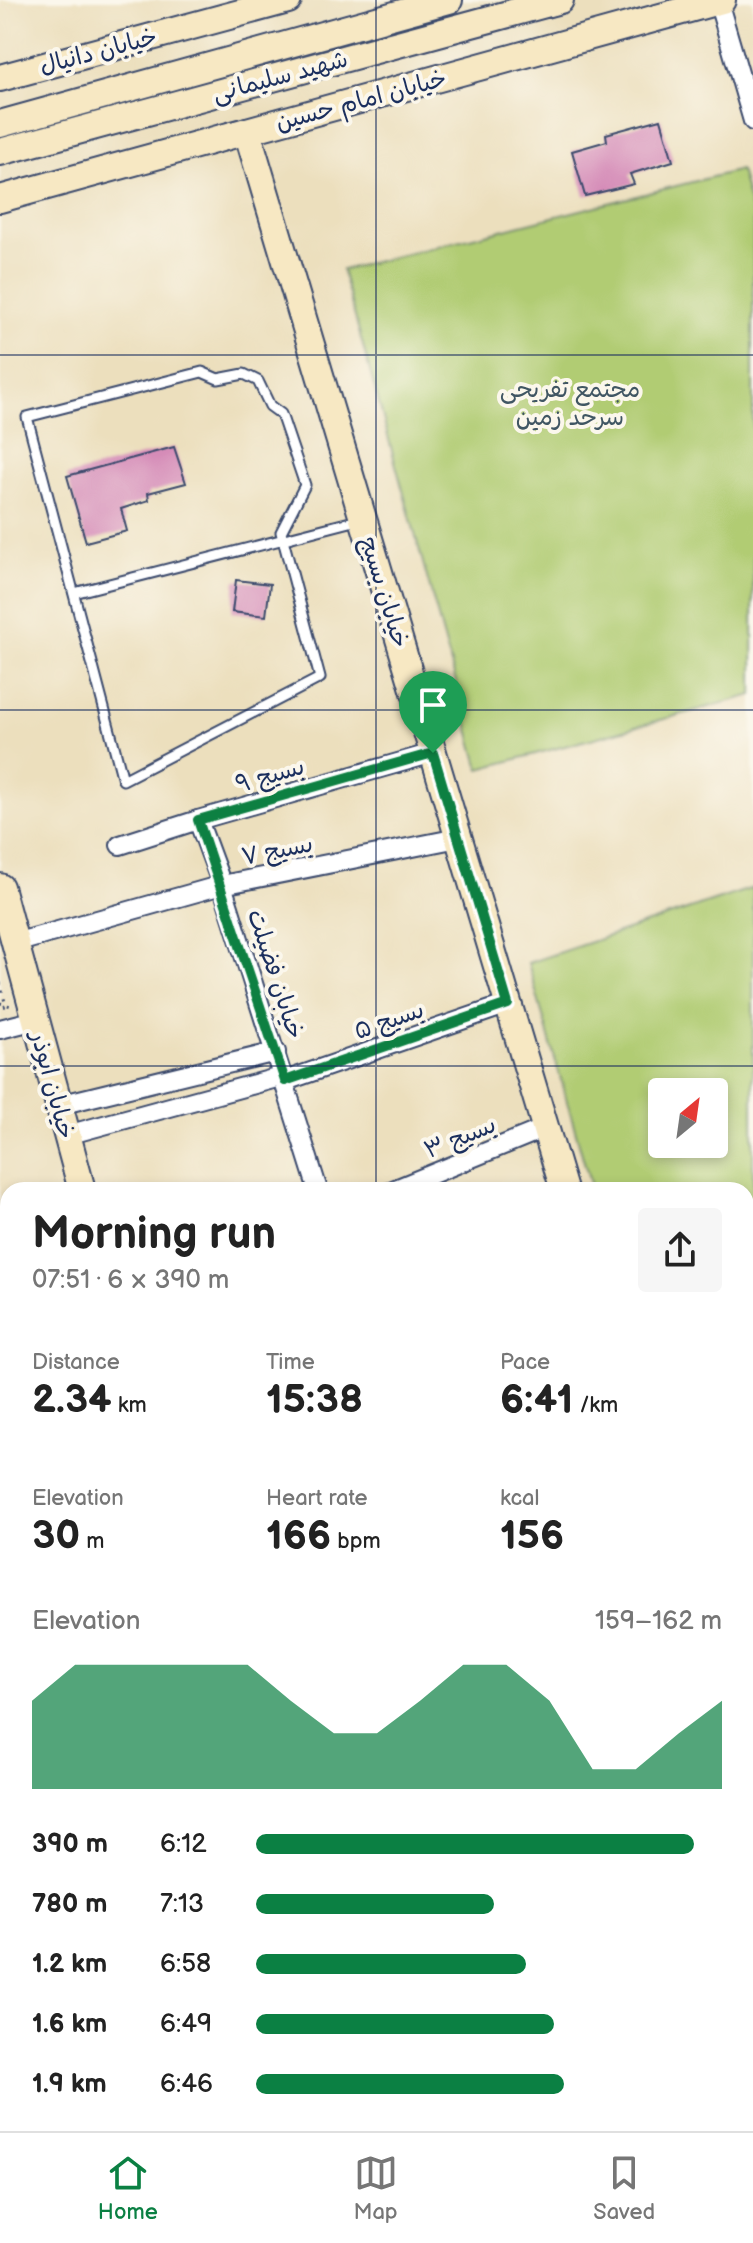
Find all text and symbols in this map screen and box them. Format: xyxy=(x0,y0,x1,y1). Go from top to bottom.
street label: خیابان دانیال xyxy=(36,22,160,81)
street label: شهید سلیمانی xyxy=(209,45,351,108)
street label: خیابان امام حسین xyxy=(273,64,451,140)
park label: مجتمع تفریحی سرحد زمین xyxy=(500,375,640,432)
street label: خیابان بسیج xyxy=(353,533,415,652)
pin xyxy=(399,671,467,753)
icon: arrive xyxy=(411,683,455,727)
street label: بسیج ۹ xyxy=(232,752,308,800)
street label: بسیج ۷ xyxy=(239,829,316,873)
street label: خیابان فضیلت xyxy=(241,906,310,1043)
street label: بسیج ۵ xyxy=(350,995,428,1047)
street label: خیابان ابوذر xyxy=(24,1026,81,1142)
north arrow xyxy=(648,1078,728,1158)
map controls xyxy=(648,1078,728,1158)
street label: بسیج ۳ xyxy=(420,1110,501,1166)
text: Morning run xyxy=(32,1208,276,1261)
button: share xyxy=(638,1208,722,1292)
text: 07:51 · 6 × 390 m xyxy=(32,1265,229,1296)
text: Distance xyxy=(32,1349,120,1376)
text: Time xyxy=(266,1349,315,1376)
text: Pace xyxy=(500,1349,550,1376)
text: 2.34 xyxy=(32,1376,112,1424)
text: 15:38 xyxy=(266,1376,363,1424)
text: 6:41 xyxy=(500,1376,573,1424)
text: km xyxy=(112,1392,147,1419)
text: /km xyxy=(573,1392,618,1419)
text: Elevation xyxy=(32,1485,124,1512)
text: Heart rate xyxy=(266,1485,368,1512)
text: kcal xyxy=(500,1485,539,1512)
text: 30 xyxy=(32,1512,80,1560)
text: 166 xyxy=(266,1512,331,1560)
text: 156 xyxy=(500,1512,564,1560)
text: m xyxy=(80,1528,104,1555)
text: bpm xyxy=(331,1528,381,1555)
text: Elevation xyxy=(32,1606,140,1637)
text: 159–162 m xyxy=(595,1606,722,1637)
text: 390 m xyxy=(32,1829,108,1860)
text: 6:12 xyxy=(160,1829,207,1860)
text: 780 m xyxy=(32,1889,107,1920)
text: 7:13 xyxy=(160,1889,204,1920)
text: 1.2 km xyxy=(32,1949,107,1980)
text: 6:58 xyxy=(160,1949,211,1980)
text: 1.6 km xyxy=(32,2009,107,2040)
text: 6:49 xyxy=(160,2009,212,2040)
text: 1.9 km xyxy=(32,2069,107,2100)
text: 6:46 xyxy=(160,2069,213,2100)
tab: Home xyxy=(98,2151,158,2226)
tab: Map xyxy=(353,2151,398,2226)
tab: Saved xyxy=(593,2151,655,2226)

